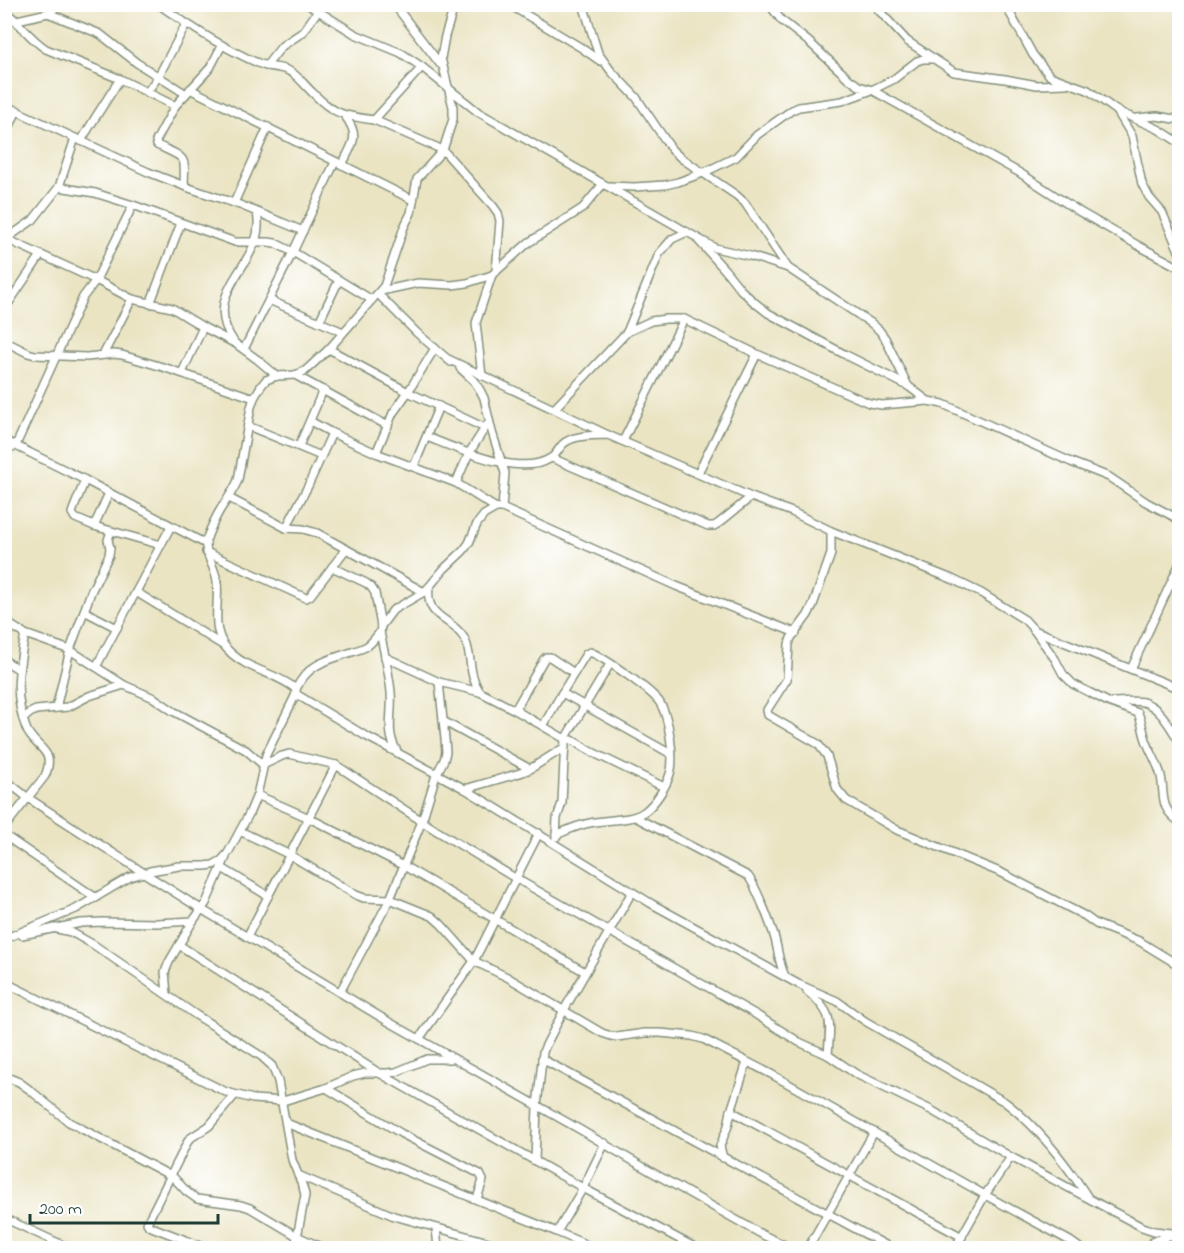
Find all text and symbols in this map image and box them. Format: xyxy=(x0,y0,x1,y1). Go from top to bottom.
scale bar xyxy=(30,1187,218,1225)
text: 200 m xyxy=(39,1197,82,1223)

